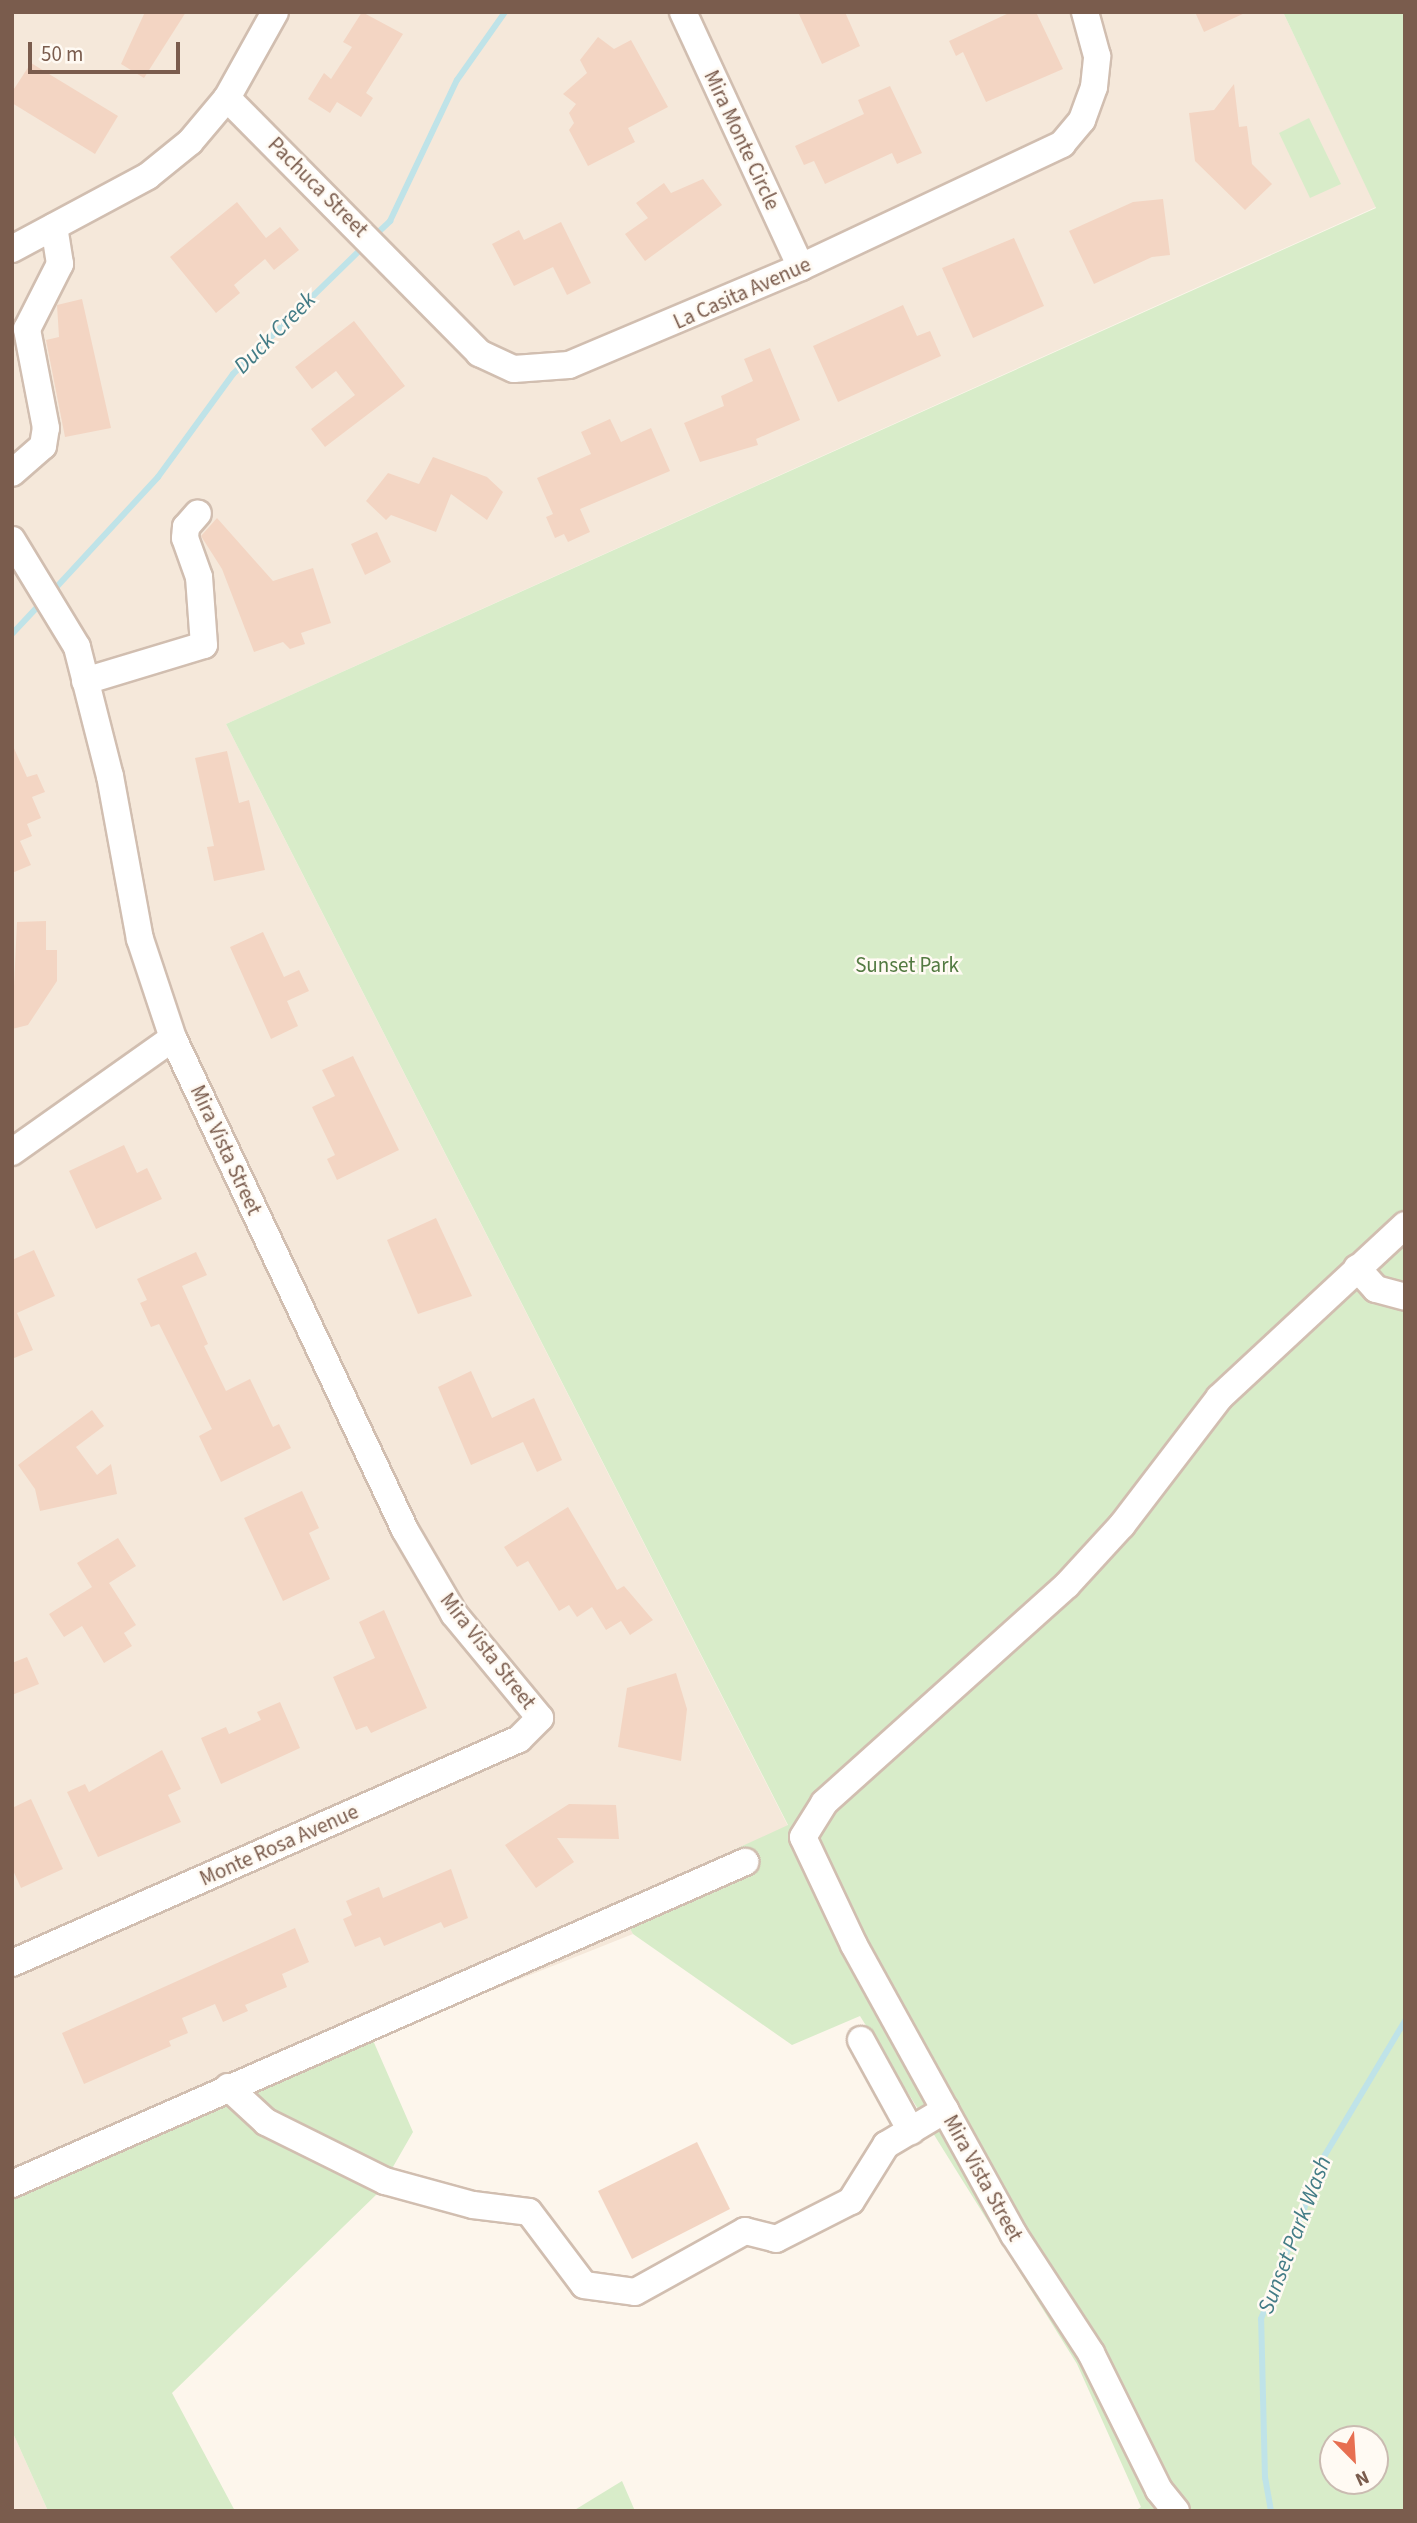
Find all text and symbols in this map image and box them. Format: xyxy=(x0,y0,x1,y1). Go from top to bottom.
scale bar xyxy=(32,28,184,72)
text: 50 m xyxy=(41,39,83,69)
street label: Mira Monte Circle xyxy=(699,66,785,214)
street label: Pachuca Street xyxy=(263,132,373,242)
street label: La Casita Avenue xyxy=(669,251,815,335)
water label: Duck Creek xyxy=(228,286,322,380)
park label: Sunset Park xyxy=(855,952,959,978)
street label: Mira Vista Street xyxy=(185,1081,267,1219)
street label: Mira Vista Street xyxy=(435,1588,541,1714)
street label: Monte Rosa Avenue xyxy=(196,1799,362,1891)
street label: Mira Vista Street xyxy=(938,2110,1028,2246)
water label: Sunset Park Wash xyxy=(1252,2152,1338,2318)
north arrow xyxy=(1319,2425,1389,2495)
text: N xyxy=(1351,2463,1373,2493)

